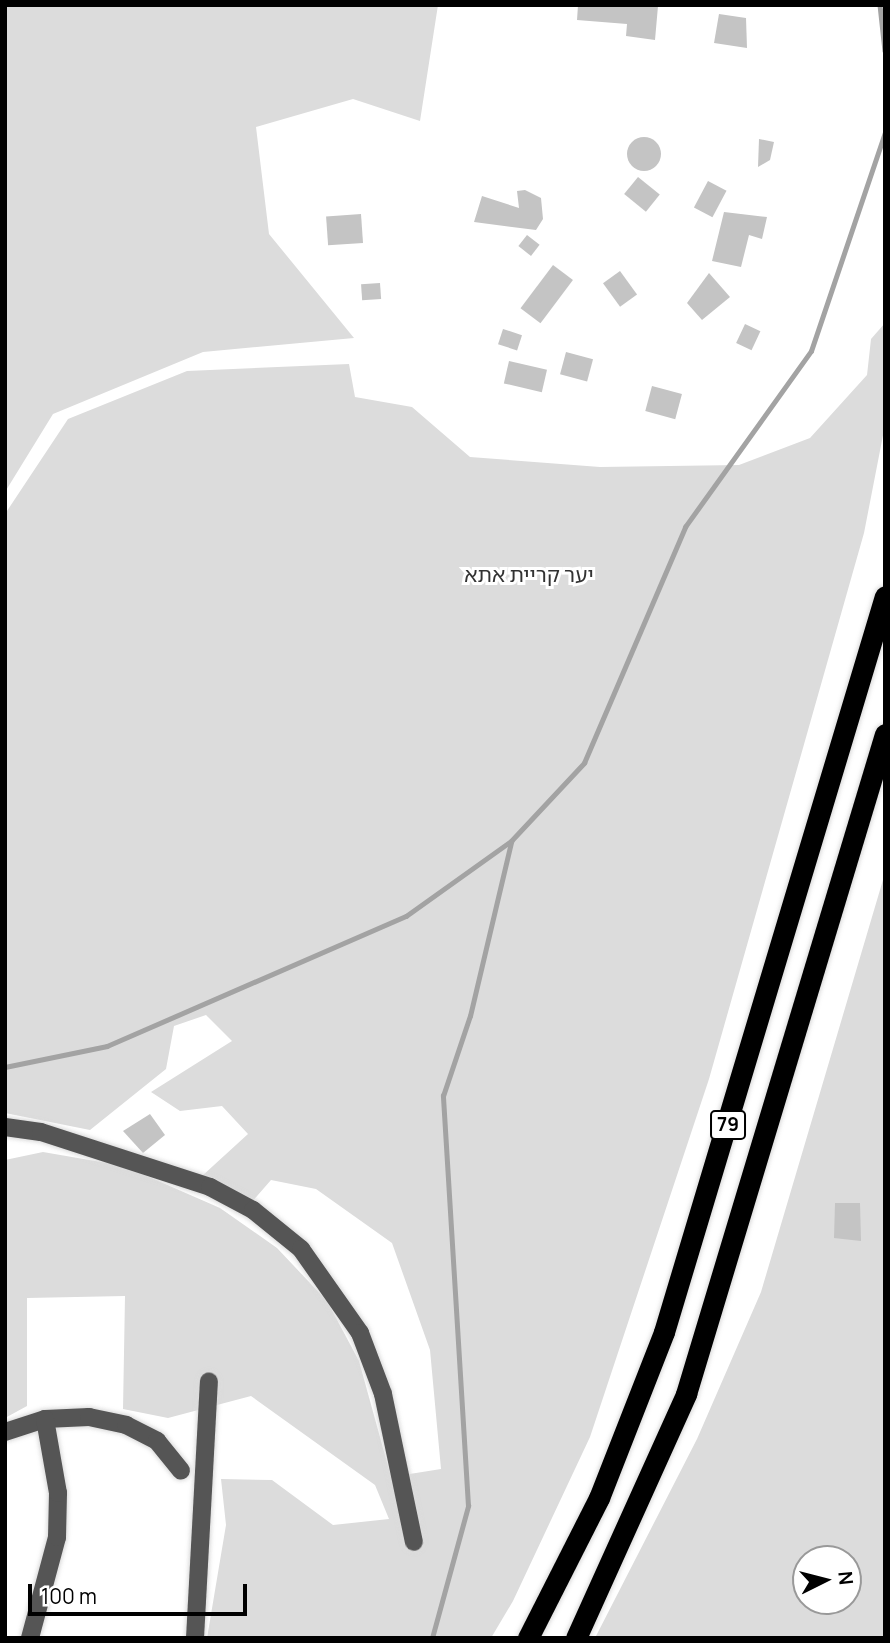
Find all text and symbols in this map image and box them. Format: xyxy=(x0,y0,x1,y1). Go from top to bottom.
park label: יער קריית אתא xyxy=(464,561,594,587)
road number: 79 xyxy=(709,1110,747,1140)
north arrow xyxy=(792,1545,862,1615)
scale bar xyxy=(32,1570,250,1614)
text: N xyxy=(832,1570,860,1586)
text: 100 m xyxy=(41,1582,97,1610)

